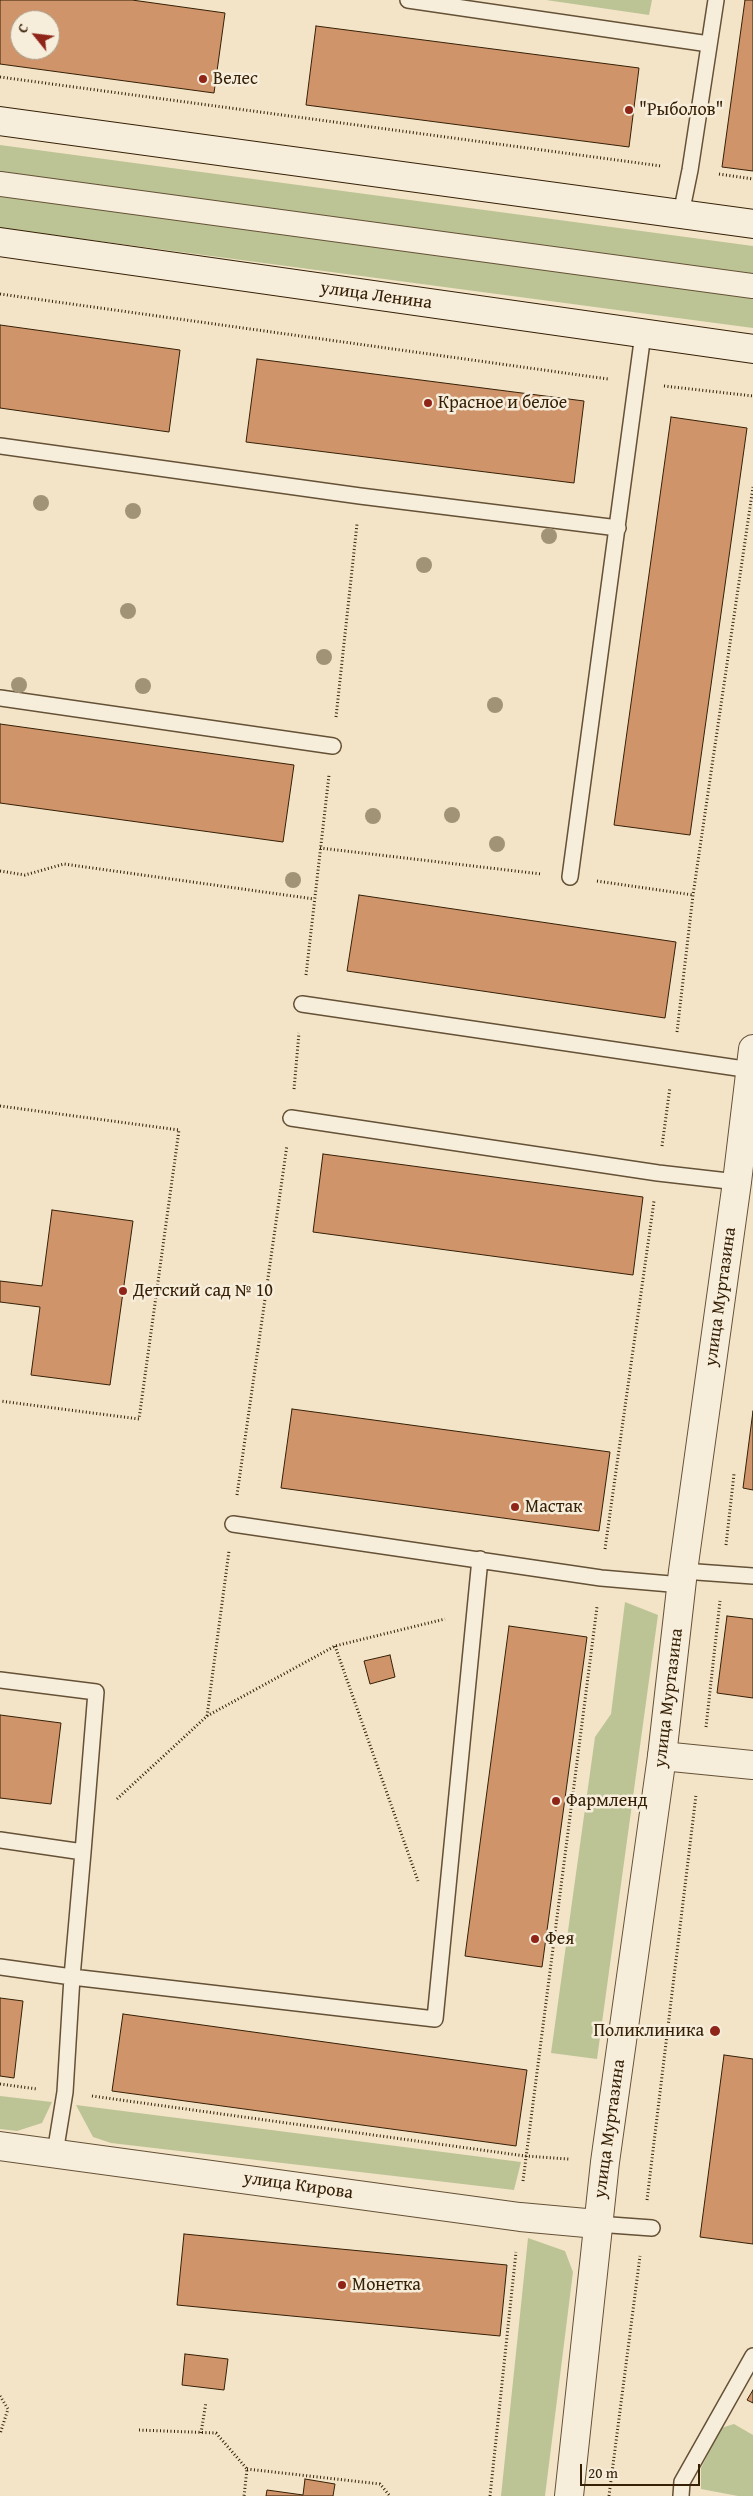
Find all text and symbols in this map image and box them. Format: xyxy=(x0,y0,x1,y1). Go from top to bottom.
north arrow xyxy=(10,10,60,60)
text: С xyxy=(12,20,33,37)
place label: Велес xyxy=(213,68,258,90)
marker: Велес xyxy=(197,73,209,85)
place label: "Рыболов" xyxy=(639,99,723,121)
marker: "Рыболов" xyxy=(623,104,635,116)
street label: улица Ленина xyxy=(319,277,433,315)
place label: Красное и белое xyxy=(438,392,567,414)
marker: Красное и белое xyxy=(422,397,434,409)
street label: улица Муртазина xyxy=(701,1226,741,1368)
place label: Детский сад № 10 xyxy=(133,1280,273,1302)
marker: Детский сад № 10 xyxy=(117,1285,129,1297)
place label: Мастак xyxy=(525,1496,582,1518)
marker: Мастак xyxy=(509,1501,521,1513)
street label: улица Муртазина xyxy=(650,1627,688,1769)
place label: Фармленд xyxy=(566,1790,647,1812)
marker: Фармленд xyxy=(550,1795,562,1807)
place label: Фея xyxy=(545,1928,574,1950)
marker: Фея xyxy=(529,1933,541,1945)
place label: Поликлиника xyxy=(593,2020,704,2042)
marker: Поликлиника xyxy=(708,2024,722,2038)
street label: улица Муртазина xyxy=(590,2058,630,2200)
street label: улица Кирова xyxy=(242,2168,354,2204)
place label: Монетка xyxy=(352,2274,421,2296)
marker: Монетка xyxy=(336,2279,348,2291)
scale bar xyxy=(583,2454,703,2486)
text: 20 m xyxy=(588,2462,618,2483)

